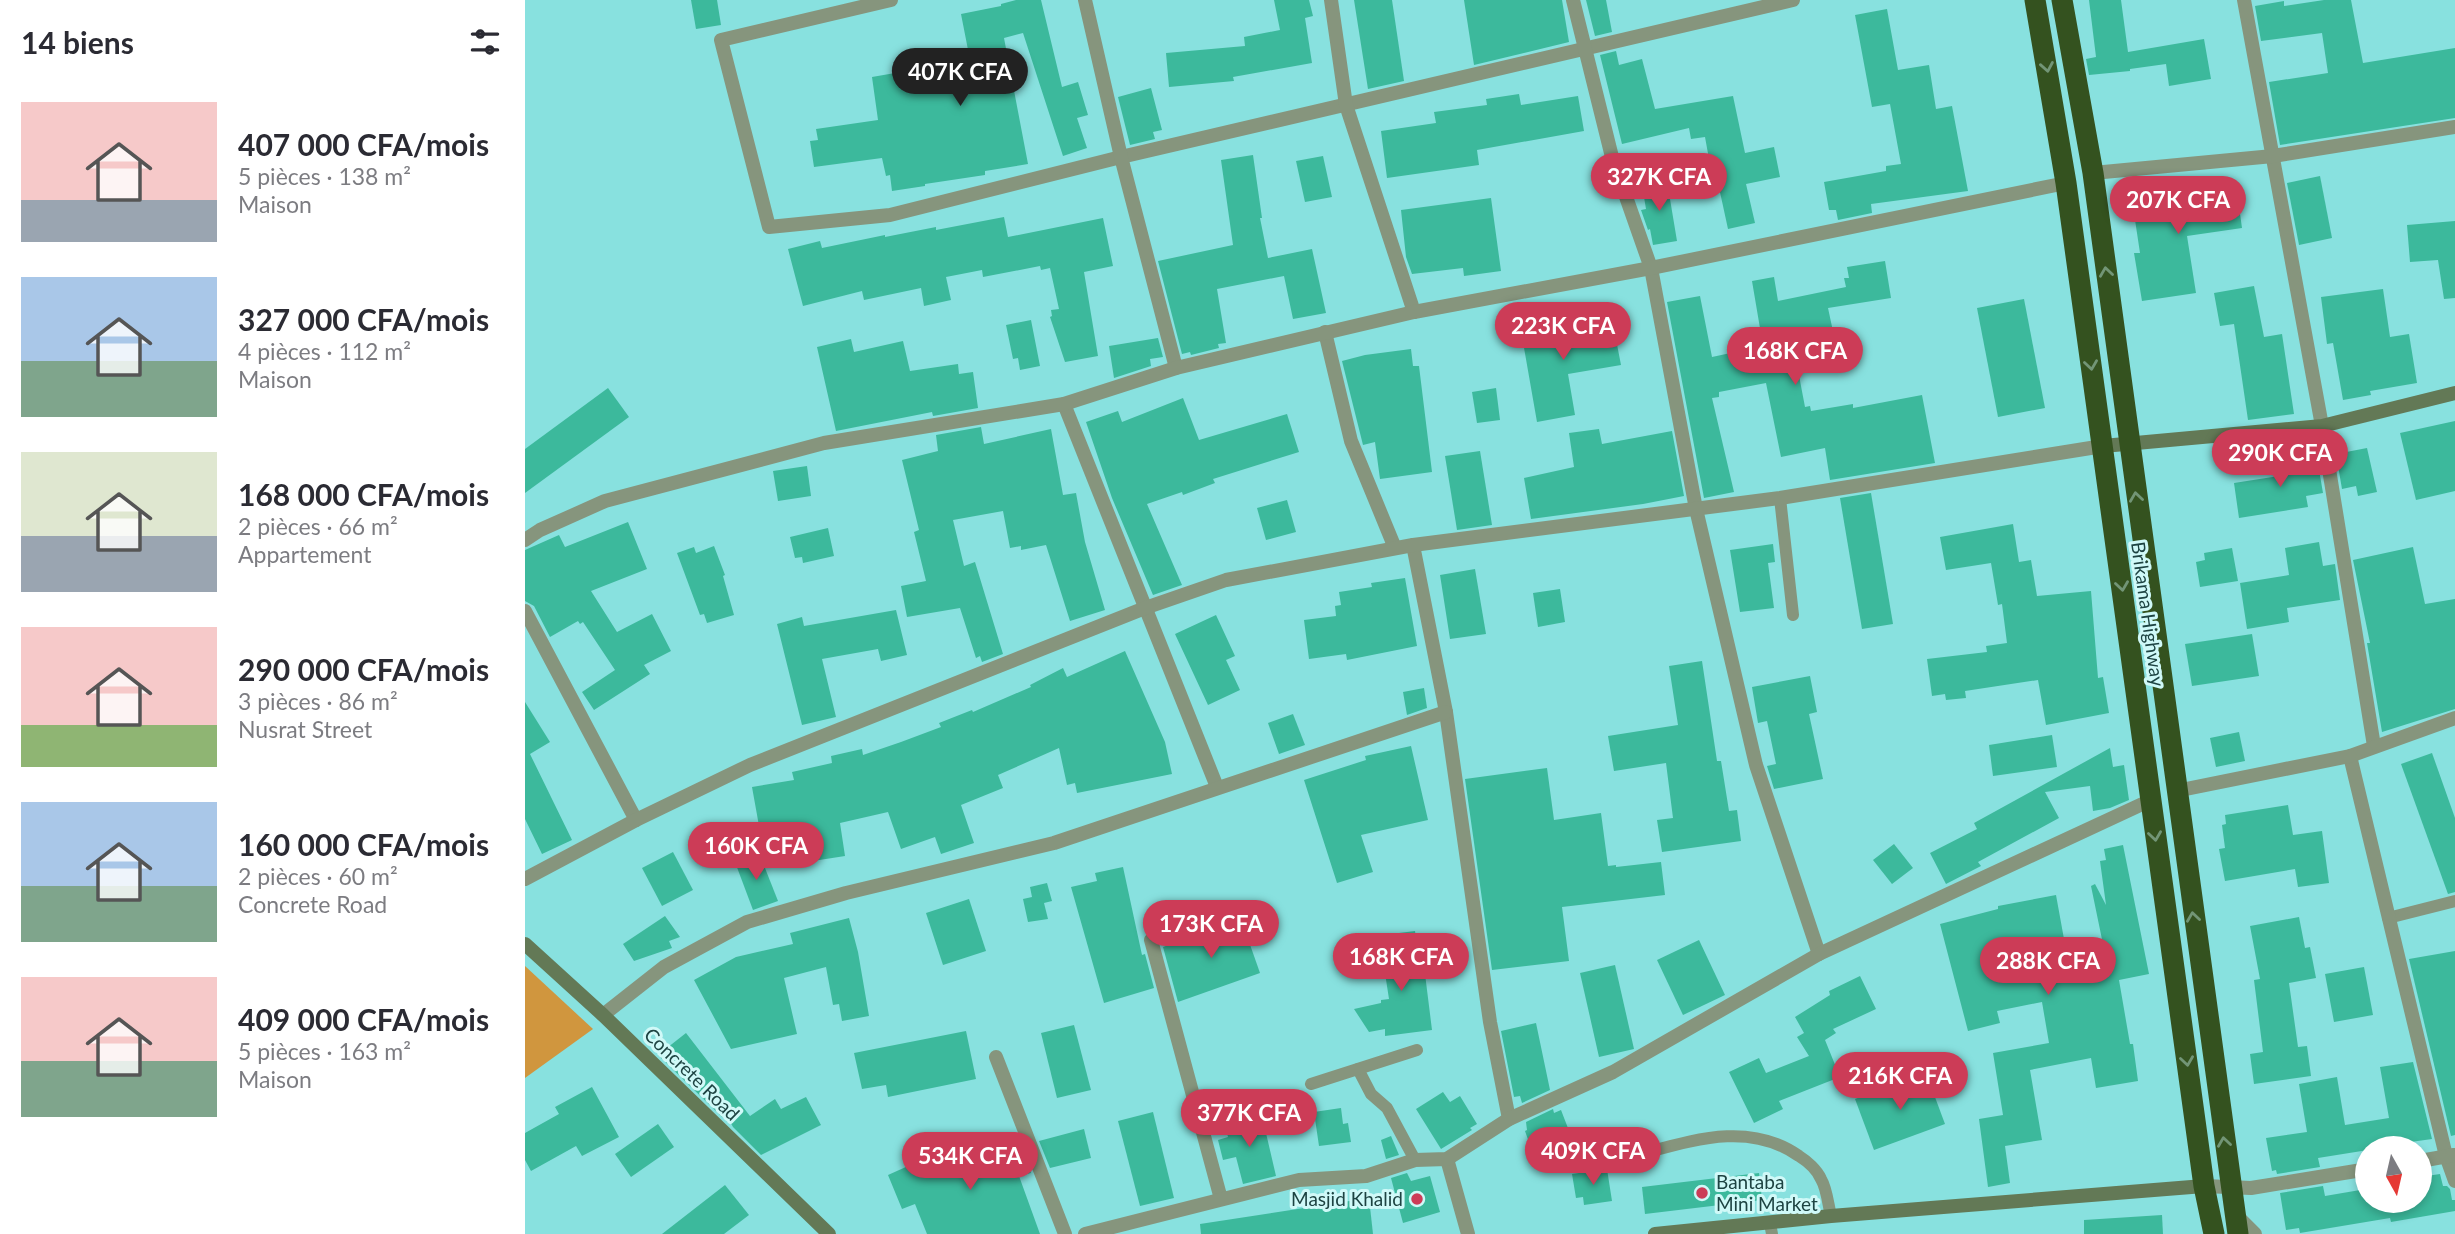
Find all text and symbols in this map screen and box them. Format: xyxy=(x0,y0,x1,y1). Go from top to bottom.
icon: filters xyxy=(466,23,504,61)
text: 14 biens xyxy=(21,24,134,60)
pin: 407K CFA xyxy=(888,48,1032,108)
text: 407K CFA xyxy=(908,57,1012,85)
one-way arrow xyxy=(2039,61,2054,73)
text: 407 000 CFA/mois xyxy=(238,126,489,162)
icon: home xyxy=(77,130,161,214)
pin: 327K CFA xyxy=(1587,154,1731,213)
text: 5 pièces · 138 m² xyxy=(238,162,411,190)
text: 327K CFA xyxy=(1607,162,1711,190)
pin: 207K CFA xyxy=(2106,176,2250,236)
text: 207K CFA xyxy=(2126,185,2230,213)
text: Maison xyxy=(238,190,312,218)
one-way arrow xyxy=(2099,266,2114,278)
text: 327 000 CFA/mois xyxy=(238,301,489,337)
pin: 223K CFA xyxy=(1491,302,1635,362)
icon: home xyxy=(77,305,161,389)
text: 223K CFA xyxy=(1511,311,1615,339)
pin: 168K CFA xyxy=(1723,328,1867,387)
text: 168K CFA xyxy=(1743,336,1847,364)
text: 4 pièces · 112 m² xyxy=(238,337,411,365)
one-way arrow xyxy=(2084,359,2099,371)
text: Maison xyxy=(238,365,312,393)
pin: 290K CFA xyxy=(2208,430,2352,489)
text: 290K CFA xyxy=(2228,438,2332,466)
text: 168 000 CFA/mois xyxy=(238,476,489,512)
icon: home xyxy=(77,480,161,564)
one-way arrow xyxy=(2129,491,2144,503)
text: 2 pièces · 66 m² xyxy=(238,512,398,540)
text: Appartement xyxy=(238,540,371,568)
street label: Brikama Highway xyxy=(2127,540,2170,688)
one-way arrow xyxy=(2114,581,2129,592)
text: 290 000 CFA/mois xyxy=(238,651,489,687)
icon: home xyxy=(77,655,161,739)
text: 3 pièces · 86 m² xyxy=(238,687,398,715)
text: Nusrat Street xyxy=(238,715,372,743)
pin: 160K CFA xyxy=(684,822,828,882)
text: 160 000 CFA/mois xyxy=(238,826,489,862)
icon: home xyxy=(77,830,161,914)
one-way arrow xyxy=(2148,830,2163,842)
text: 160K CFA xyxy=(704,831,808,859)
text: 2 pièces · 60 m² xyxy=(238,862,398,890)
text: Concrete Road xyxy=(238,890,387,918)
pin: 173K CFA xyxy=(1139,900,1283,960)
text: 173K CFA xyxy=(1159,909,1263,937)
one-way arrow xyxy=(2186,911,2201,923)
pin: 168K CFA xyxy=(1329,934,1473,993)
pin: 288K CFA xyxy=(1976,937,2120,997)
text: 168K CFA xyxy=(1349,942,1453,970)
text: 288K CFA xyxy=(1996,946,2100,974)
text: 409 000 CFA/mois xyxy=(238,1001,489,1037)
icon: home xyxy=(77,1005,161,1089)
street label: Concrete Road xyxy=(640,1023,745,1125)
text: 5 pièces · 163 m² xyxy=(238,1037,411,1065)
pin: 216K CFA xyxy=(1828,1052,1972,1112)
one-way arrow xyxy=(2179,1056,2194,1067)
text: 216K CFA xyxy=(1848,1061,1952,1089)
text: Maison xyxy=(238,1065,312,1093)
pin: 377K CFA xyxy=(1177,1090,1321,1149)
text: 377K CFA xyxy=(1197,1098,1301,1126)
pin: 409K CFA xyxy=(1521,1128,1665,1187)
pin: 534K CFA xyxy=(898,1132,1042,1192)
text: 409K CFA xyxy=(1541,1136,1645,1164)
north arrow xyxy=(2355,1136,2433,1213)
map controls xyxy=(2355,1136,2432,1213)
one-way arrow xyxy=(2217,1137,2232,1148)
text: 534K CFA xyxy=(918,1141,1022,1169)
place label: Bantaba Mini Market xyxy=(1716,1170,1818,1215)
marker: Bantaba Mini Market xyxy=(1694,1185,1710,1201)
place label: Masjid Khalid xyxy=(1291,1187,1403,1210)
marker: Masjid Khalid xyxy=(1409,1191,1425,1207)

